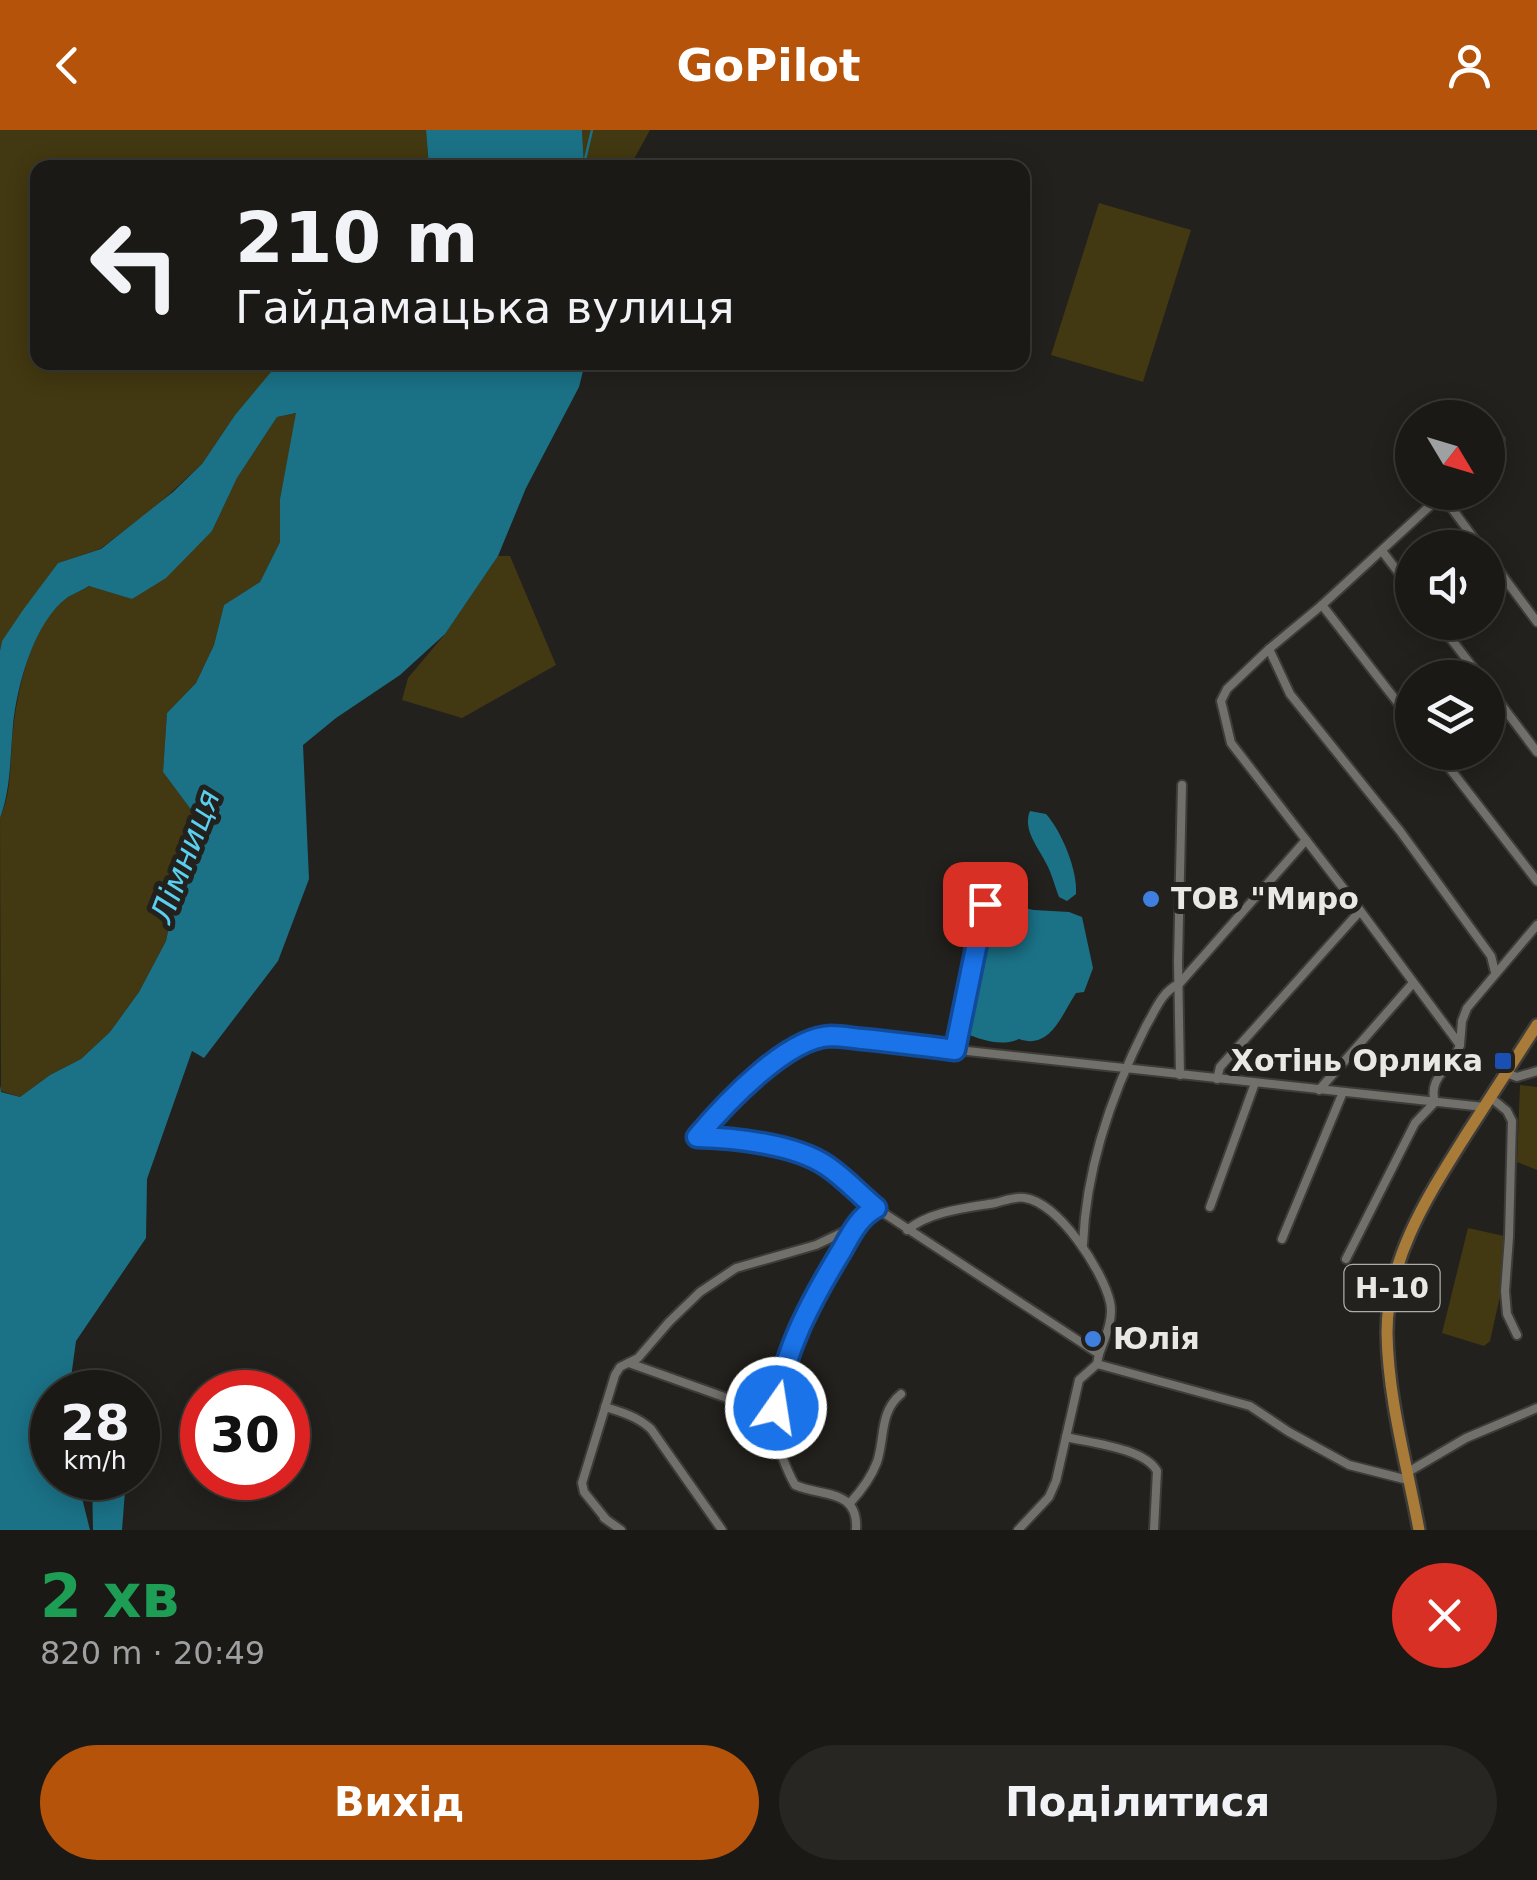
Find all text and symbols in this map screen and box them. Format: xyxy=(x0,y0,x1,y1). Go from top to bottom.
icon: back xyxy=(40,38,95,93)
icon: person xyxy=(1442,38,1497,93)
text: GoPilot xyxy=(676,39,861,92)
text: 210 m xyxy=(235,197,478,279)
icon: left xyxy=(70,200,200,330)
text: Гайдамацька вулиця xyxy=(235,281,735,334)
north arrow xyxy=(1395,400,1505,510)
map controls xyxy=(1395,400,1505,770)
button: sound xyxy=(1395,530,1505,640)
button: layers xyxy=(1395,660,1505,770)
water label: Лімниця xyxy=(142,784,228,929)
pin xyxy=(943,862,1028,947)
icon: arrive xyxy=(958,877,1013,932)
place label: ТОВ "Миро xyxy=(1171,881,1359,916)
marker: ТОВ "Миро xyxy=(1140,888,1162,910)
place label: Хотінь Орлика xyxy=(1231,1043,1483,1078)
marker: Хотінь Орлика xyxy=(1492,1050,1514,1072)
road number: Н-10 xyxy=(1344,1265,1440,1311)
place label: Юлія xyxy=(1113,1321,1200,1356)
marker: Юлія xyxy=(1082,1328,1104,1350)
position arrow xyxy=(724,1356,828,1460)
speed limit sign: 30 xyxy=(180,1370,310,1500)
text: 28 xyxy=(60,1394,130,1452)
text: km/h xyxy=(63,1446,127,1475)
text: 2 хв xyxy=(40,1561,179,1631)
button: close xyxy=(1392,1563,1497,1668)
text: 820 m · 20:49 xyxy=(40,1634,265,1672)
button: Вихід xyxy=(40,1745,759,1860)
button: Поділитися xyxy=(779,1745,1497,1860)

